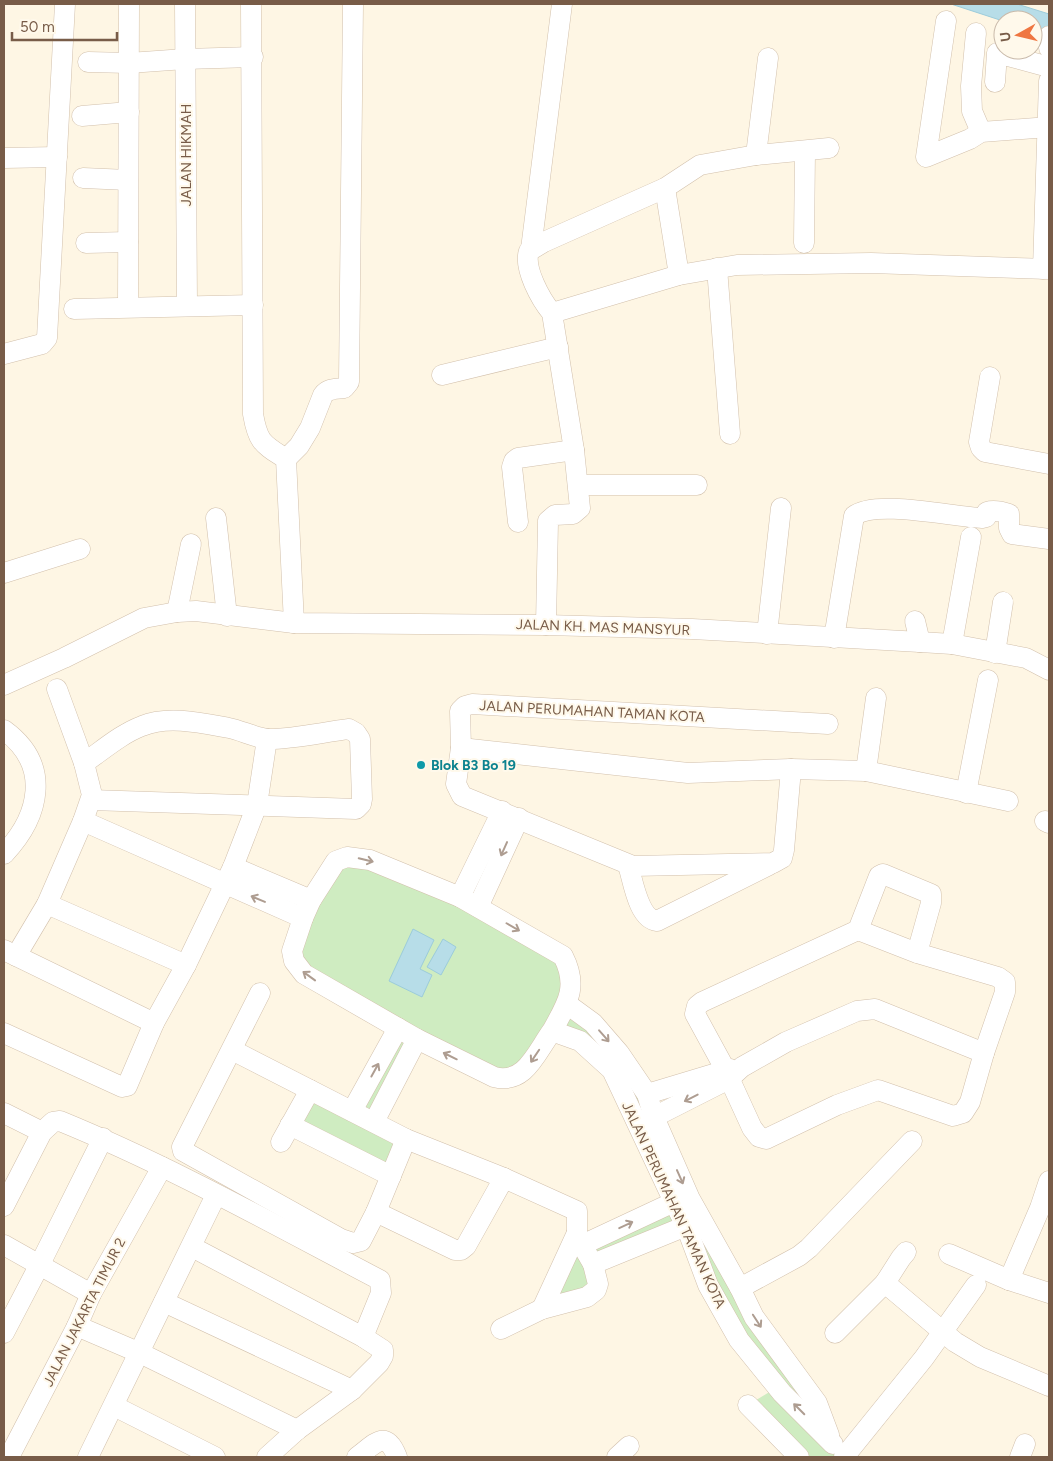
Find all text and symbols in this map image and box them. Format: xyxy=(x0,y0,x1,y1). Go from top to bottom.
scale bar xyxy=(12,10,118,42)
north arrow xyxy=(993,10,1043,60)
text: 50 m xyxy=(20,18,55,36)
text: U xyxy=(997,31,1015,43)
street label: JALAN HIKMAH xyxy=(178,104,195,206)
street label: JALAN KH. MAS MANSYUR xyxy=(516,616,691,639)
street label: JALAN PERUMAHAN TAMAN KOTA xyxy=(479,697,706,726)
place label: Blok B3 Bo 19 xyxy=(431,757,516,774)
marker: Blok B3 Bo 19 xyxy=(415,759,427,771)
one-way arrow xyxy=(499,841,509,856)
one-way arrow xyxy=(357,855,373,865)
one-way arrow xyxy=(251,893,266,903)
one-way arrow xyxy=(505,922,520,932)
one-way arrow xyxy=(302,971,316,981)
one-way arrow xyxy=(598,1029,610,1042)
one-way arrow xyxy=(530,1049,540,1063)
one-way arrow xyxy=(443,1050,458,1060)
one-way arrow xyxy=(370,1062,380,1077)
one-way arrow xyxy=(684,1093,699,1103)
street label: JALAN PERUMAHAN TAMAN KOTA xyxy=(618,1099,729,1312)
one-way arrow xyxy=(676,1169,686,1184)
one-way arrow xyxy=(618,1219,633,1229)
street label: JALAN JAKARTA TIMUR 2 xyxy=(40,1235,129,1389)
one-way arrow xyxy=(752,1313,762,1327)
one-way arrow xyxy=(792,1403,805,1415)

